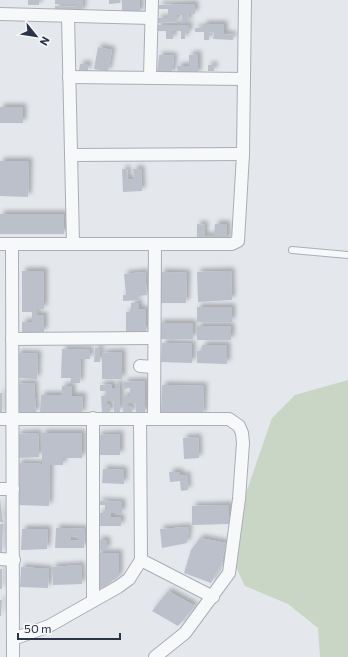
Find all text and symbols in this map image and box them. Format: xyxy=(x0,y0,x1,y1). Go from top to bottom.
north arrow xyxy=(16,16,56,56)
text: N xyxy=(37,34,53,48)
scale bar xyxy=(18,615,120,641)
text: 50 m xyxy=(24,621,52,635)

